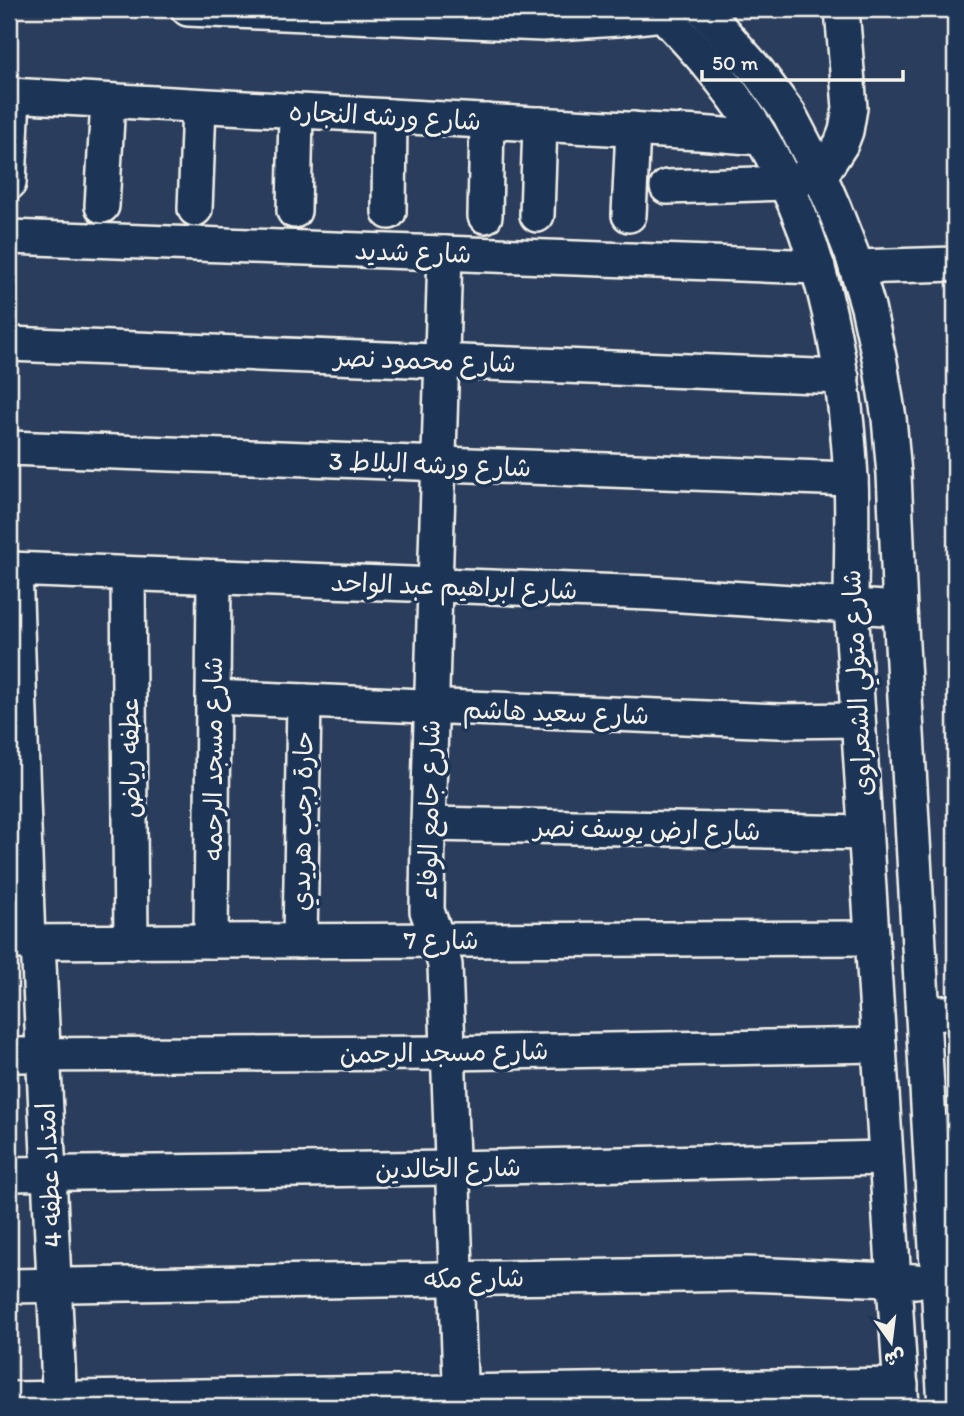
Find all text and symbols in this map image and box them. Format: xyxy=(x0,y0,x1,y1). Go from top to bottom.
scale bar xyxy=(702,38,903,82)
text: 50 m xyxy=(712,50,759,75)
street label: شارع ورشه النجاره xyxy=(288,95,482,139)
street label: شارع شديد xyxy=(354,234,472,272)
street label: شارع محمود نصر xyxy=(331,341,517,381)
street label: شارع ورشه البلاط 3 xyxy=(328,444,532,486)
street label: شارع ابراهيم عبد الواحد xyxy=(330,566,578,610)
street label: شارع متولي الشعراوى xyxy=(835,568,886,797)
street label: شارع مسجد الرحمه xyxy=(197,657,231,861)
street label: شارع سعيد هاشم xyxy=(462,693,650,735)
street label: عطفه رياض xyxy=(113,698,147,818)
street label: شارع جامع الوفاء xyxy=(411,720,450,901)
street label: حارة رجب هريدي xyxy=(284,731,323,911)
street label: شارع ارض يوسف نصر xyxy=(531,811,761,849)
street label: شارع 7 xyxy=(403,924,479,958)
street label: شارع مسجد الرحمن xyxy=(339,1034,549,1072)
street label: امتداد عطفه 4 xyxy=(29,1102,69,1248)
street label: شارع الخالدين xyxy=(375,1151,521,1187)
street label: شارع مكه xyxy=(423,1261,525,1297)
north arrow xyxy=(856,1308,926,1378)
text: ش xyxy=(882,1344,908,1372)

